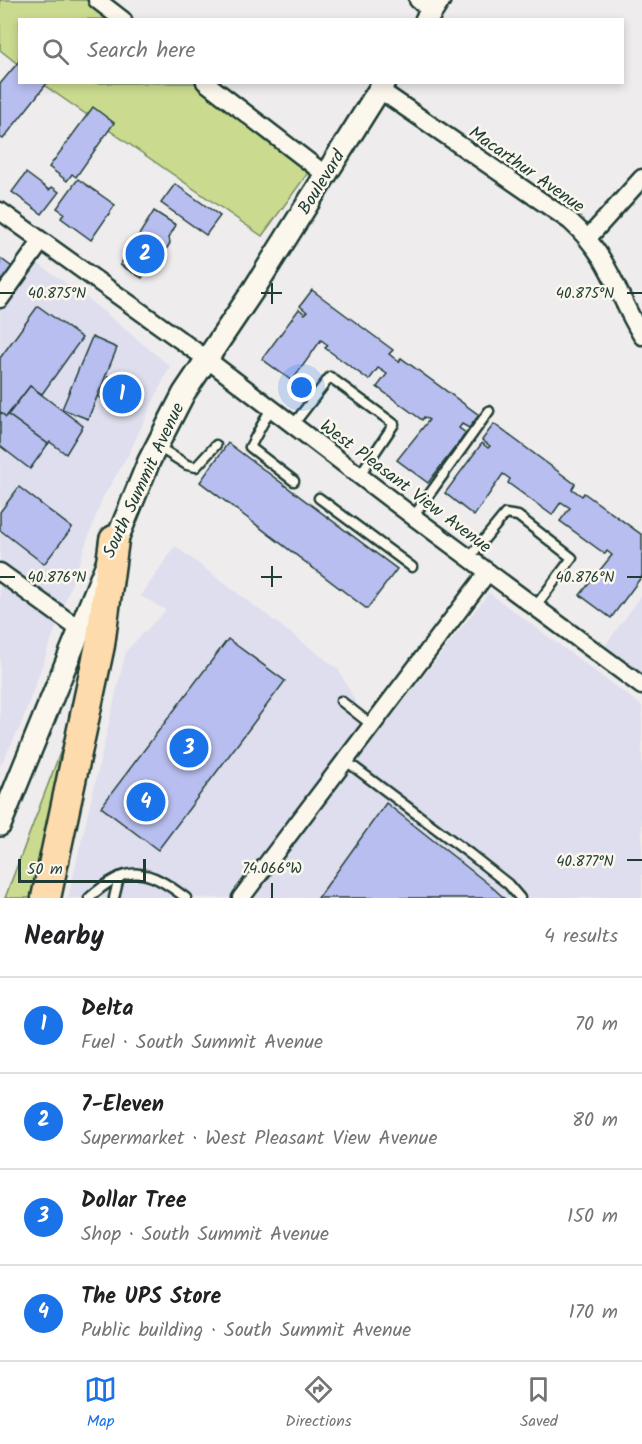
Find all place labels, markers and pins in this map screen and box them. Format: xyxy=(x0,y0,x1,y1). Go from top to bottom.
pin: 2 xyxy=(126,232,164,276)
pin: 1 xyxy=(102,372,142,416)
pin: 3 xyxy=(170,726,208,771)
pin: 4 xyxy=(126,780,166,824)

